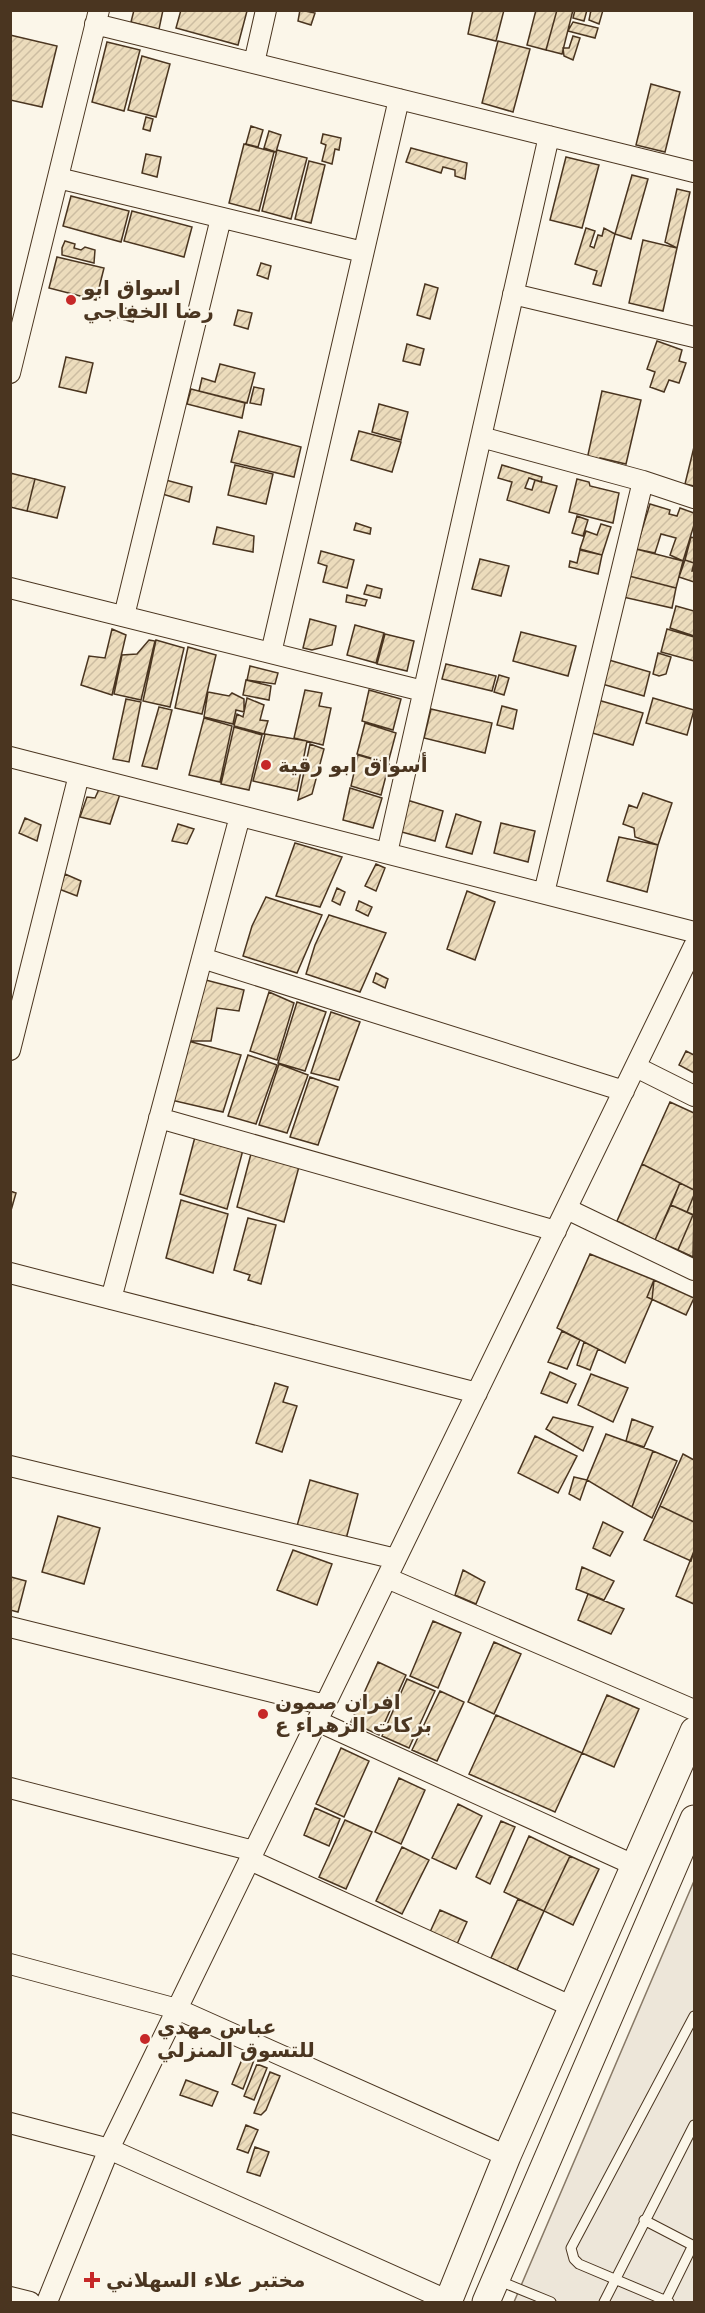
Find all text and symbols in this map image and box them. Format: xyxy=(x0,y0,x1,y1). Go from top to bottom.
place label: اسواق ابو رضا الخفاجي xyxy=(82,276,214,324)
marker: اسواق ابو رضا الخفاجي xyxy=(64,293,78,307)
place label: أسواق ابو رقية xyxy=(278,751,428,777)
marker: أسواق ابو رقية xyxy=(259,758,273,772)
place label: افران صمون بركات الزهراء ع xyxy=(275,1690,432,1737)
marker: افران صمون بركات الزهراء ع xyxy=(256,1707,270,1721)
place label: عباس مهدي للتسوق المنزلي xyxy=(157,2015,315,2063)
marker: عباس مهدي للتسوق المنزلي xyxy=(138,2032,152,2046)
place label: مختبر علاء السهلاني xyxy=(106,2268,305,2293)
marker: مختبر علاء السهلاني xyxy=(83,2271,101,2289)

